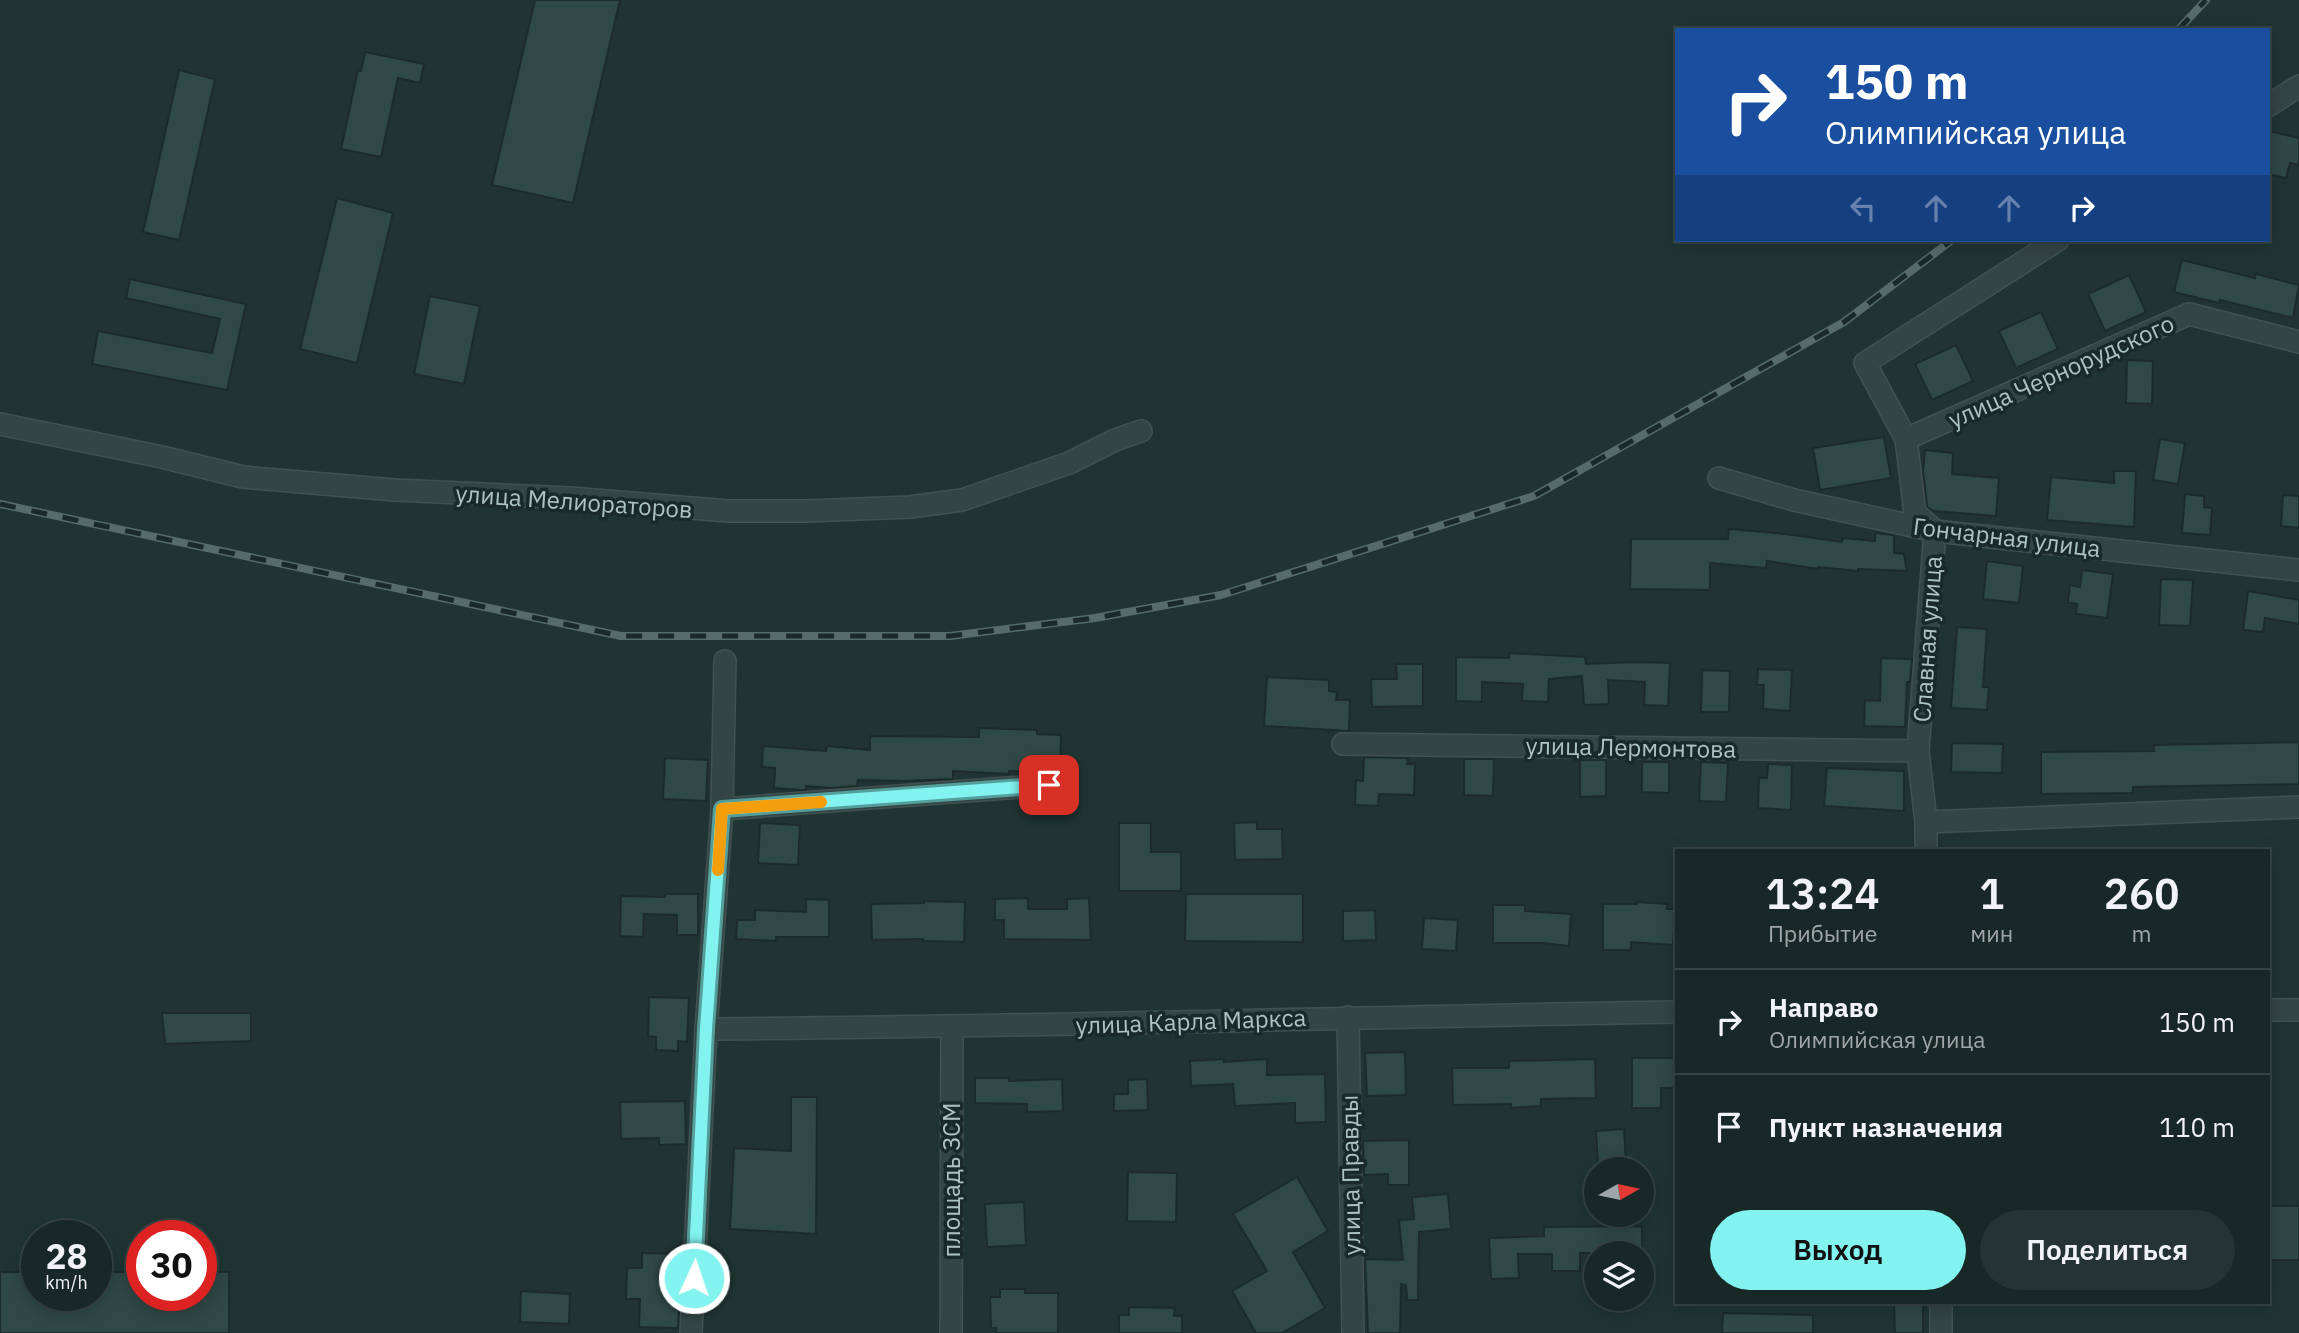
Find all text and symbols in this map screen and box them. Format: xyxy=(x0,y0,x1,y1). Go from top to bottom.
text: 150 m xyxy=(1825,49,1969,112)
icon: right xyxy=(1710,56,1801,147)
text: Олимпийская улица xyxy=(1825,111,2126,153)
icon: left xyxy=(1844,189,1882,227)
icon: ahead xyxy=(1917,189,1955,227)
icon: ahead xyxy=(1990,189,2028,227)
icon: right xyxy=(2063,189,2101,227)
street label: улица Чернорудского xyxy=(1943,307,2179,435)
street label: улица Мелиораторов xyxy=(454,477,694,525)
street label: Гончарная улица xyxy=(1911,510,2103,564)
street label: Славная улица xyxy=(1905,555,1949,723)
street label: улица Лермонтова xyxy=(1526,729,1737,765)
pin xyxy=(1019,755,1079,815)
icon: arrive xyxy=(1030,766,1068,804)
text: 13:24 xyxy=(1766,866,1880,921)
text: 1 xyxy=(1979,866,2004,921)
text: 260 xyxy=(2104,866,2179,921)
text: Прибытие xyxy=(1768,918,1877,948)
text: мин xyxy=(1970,918,2013,948)
text: m xyxy=(2132,918,2152,948)
text: Направо xyxy=(1769,990,1878,1024)
street label: улица Карла Маркса xyxy=(1075,1001,1307,1041)
icon: right xyxy=(1710,1003,1748,1041)
text: 150 m xyxy=(2159,1005,2235,1039)
text: Олимпийская улица xyxy=(1769,1024,1986,1054)
street label: улица Правды xyxy=(1333,1094,1367,1256)
street label: площадь ЗСМ xyxy=(935,1102,967,1258)
icon: arrive xyxy=(1710,1108,1748,1146)
text: Пункт назначения xyxy=(1769,1110,2003,1144)
text: 110 m xyxy=(2159,1110,2235,1144)
north arrow xyxy=(1584,1157,1654,1227)
map controls xyxy=(1584,1157,1654,1311)
button: Выход xyxy=(1710,1210,1966,1290)
button: Поделиться xyxy=(1980,1210,2235,1290)
speed limit sign: 30 xyxy=(126,1220,217,1311)
text: 28 xyxy=(45,1233,88,1279)
position arrow xyxy=(657,1241,731,1315)
button: layers xyxy=(1584,1241,1654,1311)
text: km/h xyxy=(45,1271,88,1294)

